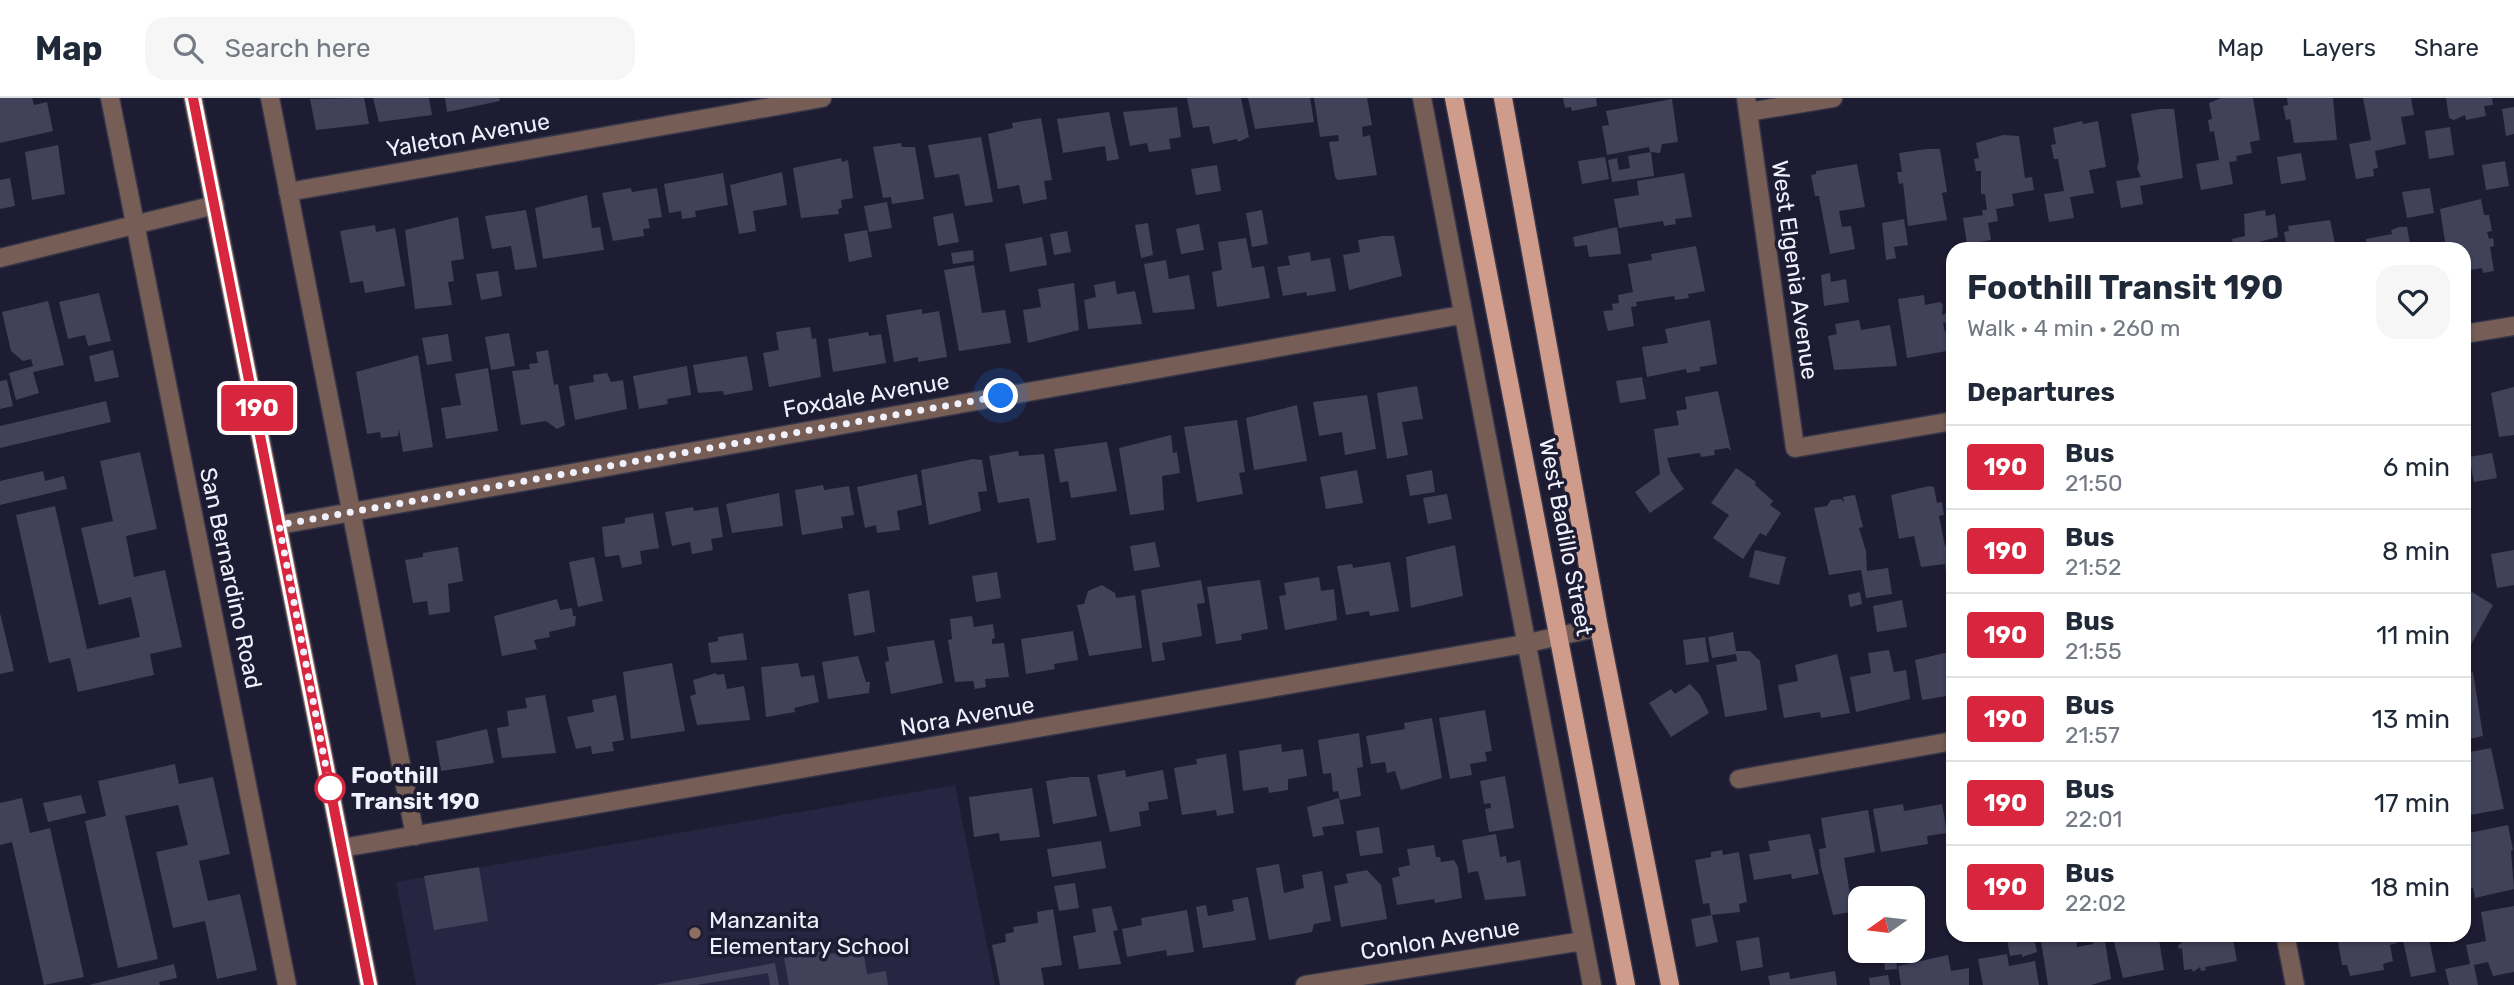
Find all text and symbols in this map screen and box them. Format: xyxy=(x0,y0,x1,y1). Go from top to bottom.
search box xyxy=(145,17,635,80)
text: Map xyxy=(35,29,103,68)
icon: search xyxy=(169,29,207,67)
text: Search here xyxy=(225,33,370,64)
text: Map xyxy=(2217,34,2264,62)
text: Layers xyxy=(2302,34,2376,62)
text: Share xyxy=(2414,34,2479,62)
street label: Yaleton Avenue xyxy=(384,107,552,163)
street label: West Elgenia Avenue xyxy=(1766,159,1824,381)
button: heart xyxy=(2376,265,2450,339)
text: Foothill Transit 190 xyxy=(1967,268,2283,307)
text: Walk · 4 min · 260 m xyxy=(1967,314,2181,342)
street label: Foxdale Avenue xyxy=(781,367,951,423)
text: Departures xyxy=(1967,377,2115,408)
your location xyxy=(983,378,1018,413)
line badge: 190 xyxy=(217,385,297,431)
text: 190 xyxy=(235,394,279,422)
street label: West Badillo Street xyxy=(1533,436,1599,638)
text: Bus xyxy=(2065,438,2114,469)
text: 6 min xyxy=(2383,452,2450,483)
text: 190 xyxy=(1984,453,2027,481)
street label: San Bernardino Road xyxy=(194,465,268,691)
text: 21:50 xyxy=(2065,469,2123,497)
text: Bus xyxy=(2065,522,2114,553)
text: 8 min xyxy=(2382,536,2450,567)
text: 190 xyxy=(1984,537,2027,565)
text: 21:52 xyxy=(2065,553,2121,581)
text: Bus xyxy=(2065,606,2114,637)
text: 11 min xyxy=(2376,620,2450,651)
text: 190 xyxy=(1984,621,2027,649)
text: 21:55 xyxy=(2065,637,2122,665)
street label: Nora Avenue xyxy=(898,690,1036,742)
text: Bus xyxy=(2065,690,2114,721)
text: 13 min xyxy=(2372,704,2450,735)
text: 190 xyxy=(1984,705,2027,733)
text: 21:57 xyxy=(2065,721,2120,749)
place label: Foothill Transit 190 xyxy=(351,761,480,815)
marker: Foothill Transit 190 xyxy=(315,773,345,803)
text: Bus xyxy=(2065,774,2114,805)
text: 17 min xyxy=(2374,788,2450,819)
text: 190 xyxy=(1984,789,2027,817)
text: 22:01 xyxy=(2065,805,2122,833)
text: Bus xyxy=(2065,858,2114,889)
text: 18 min xyxy=(2371,872,2450,903)
text: 190 xyxy=(1984,873,2027,901)
north arrow xyxy=(1848,886,1925,962)
map controls xyxy=(1848,886,1925,963)
text: 22:02 xyxy=(2065,889,2126,917)
place label: Manzanita Elementary School xyxy=(709,906,910,960)
street label: Conlon Avenue xyxy=(1358,913,1522,965)
marker: Manzanita Elementary School xyxy=(687,925,703,941)

